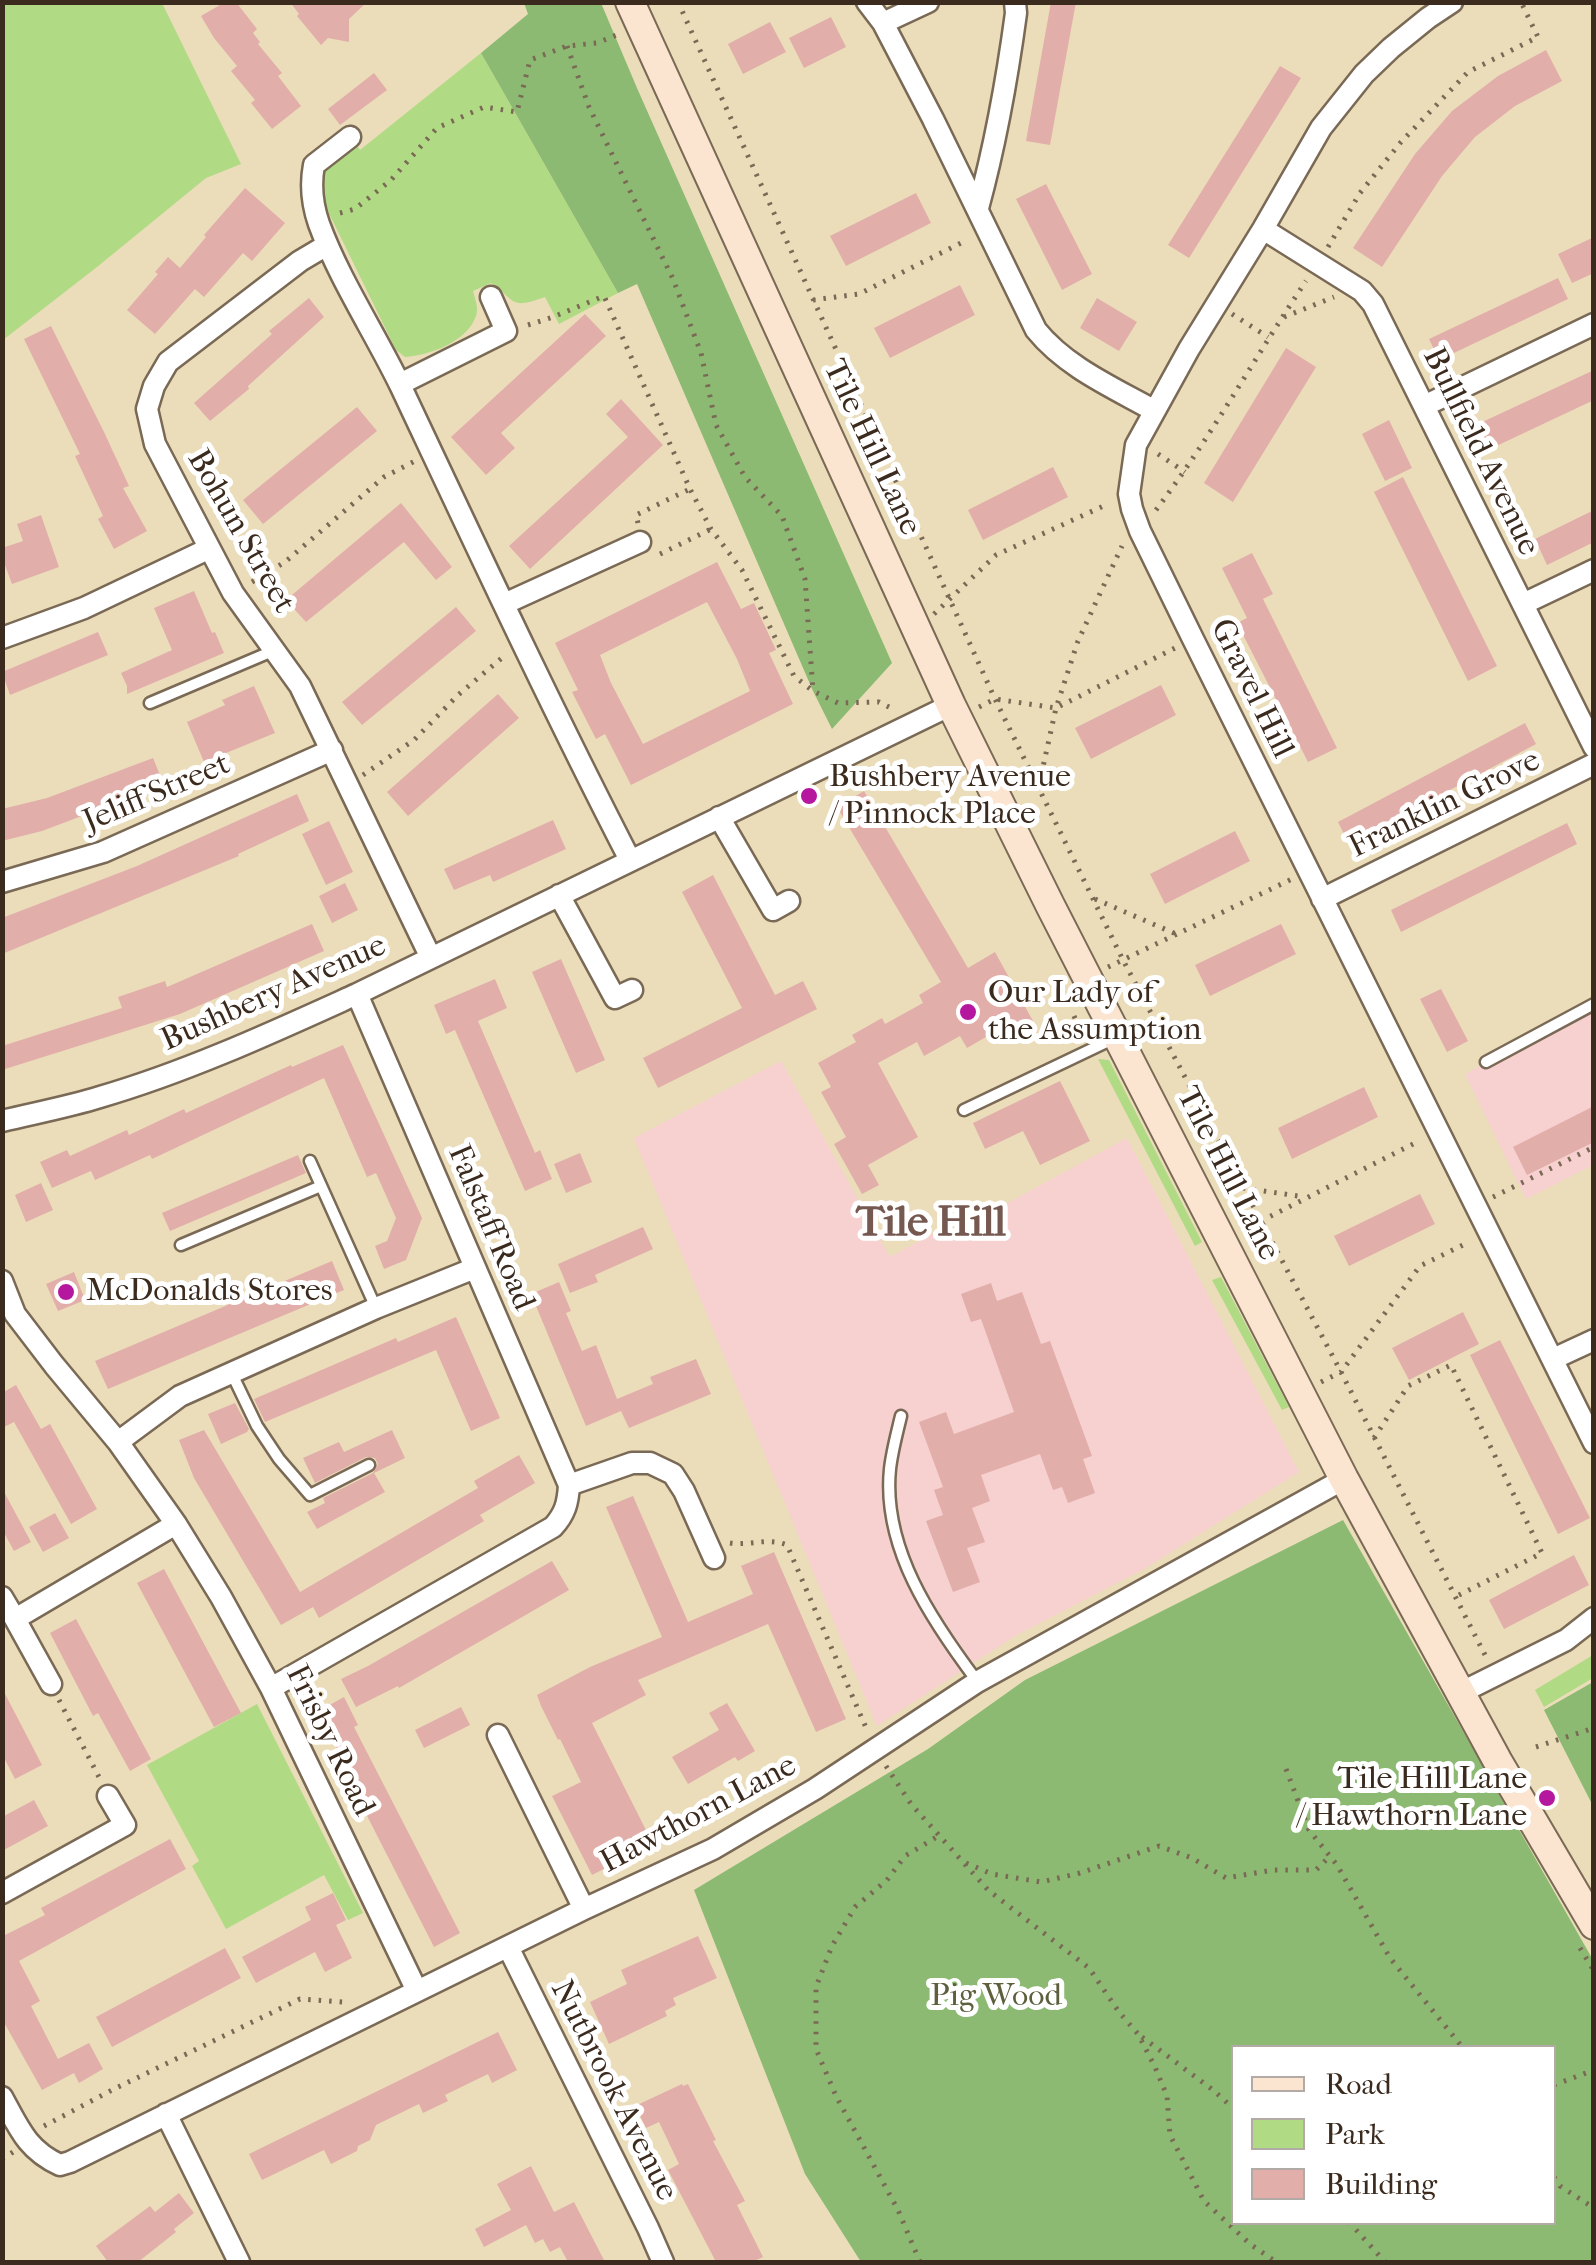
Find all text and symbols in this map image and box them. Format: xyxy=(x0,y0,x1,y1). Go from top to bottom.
street label: Bullfield Avenue xyxy=(1413,342,1547,562)
street label: Tile Hill Lane xyxy=(814,354,928,542)
street label: Bohun Street xyxy=(178,443,302,621)
street label: Gravel Hill xyxy=(1201,613,1301,765)
street label: Franklin Grove xyxy=(1343,742,1547,868)
street label: Jeliff Street xyxy=(78,746,236,842)
place label: Bushbery Avenue / Pinnock Place xyxy=(829,759,1071,834)
marker: Bushbery Avenue / Pinnock Place xyxy=(798,785,820,807)
street label: Bushbery Avenue xyxy=(156,927,392,1061)
place label: Our Lady of the Assumption xyxy=(988,975,1202,1050)
marker: Our Lady of the Assumption xyxy=(957,1001,979,1023)
street label: Tile Hill Lane xyxy=(1167,1081,1287,1267)
street label: Falstaff Road xyxy=(438,1140,542,1316)
district label: Tile Hill xyxy=(856,1200,1006,1250)
place label: McDonalds Stores xyxy=(86,1273,332,1311)
marker: McDonalds Stores xyxy=(55,1281,77,1303)
street label: Frisby Road xyxy=(276,1659,382,1823)
street label: Hawthorn Lane xyxy=(595,1747,803,1883)
place label: Tile Hill Lane / Hawthorn Lane xyxy=(1296,1761,1527,1836)
marker: Tile Hill Lane / Hawthorn Lane xyxy=(1536,1787,1558,1809)
street label: Nutbrook Avenue xyxy=(541,1974,685,2208)
park label: Pig Wood xyxy=(930,1978,1062,2016)
legend xyxy=(1231,2045,1556,2225)
text: Road xyxy=(1325,2067,1392,2102)
text: Park xyxy=(1325,2117,1385,2152)
text: Building xyxy=(1325,2167,1437,2202)

